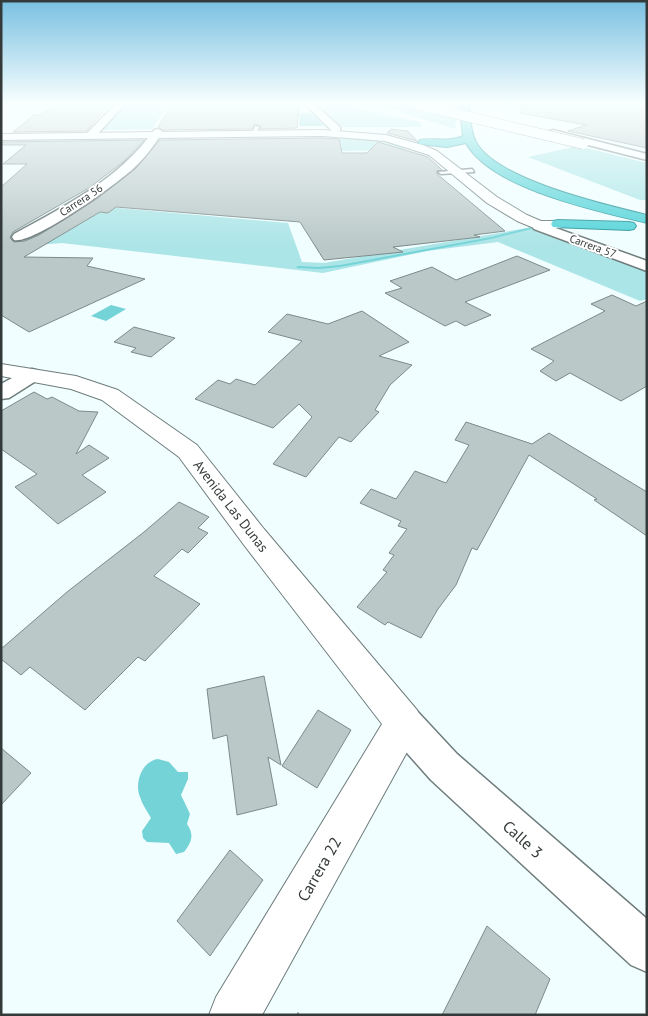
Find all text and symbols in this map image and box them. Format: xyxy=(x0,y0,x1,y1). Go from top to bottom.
street label: Carrera 56 xyxy=(57,181,105,219)
street label: Carrera 57 xyxy=(568,231,618,261)
street label: Avenida Las Dunas xyxy=(190,456,273,556)
street label: Calle 3 xyxy=(499,816,547,862)
street label: Carrera 22 xyxy=(293,833,345,905)

